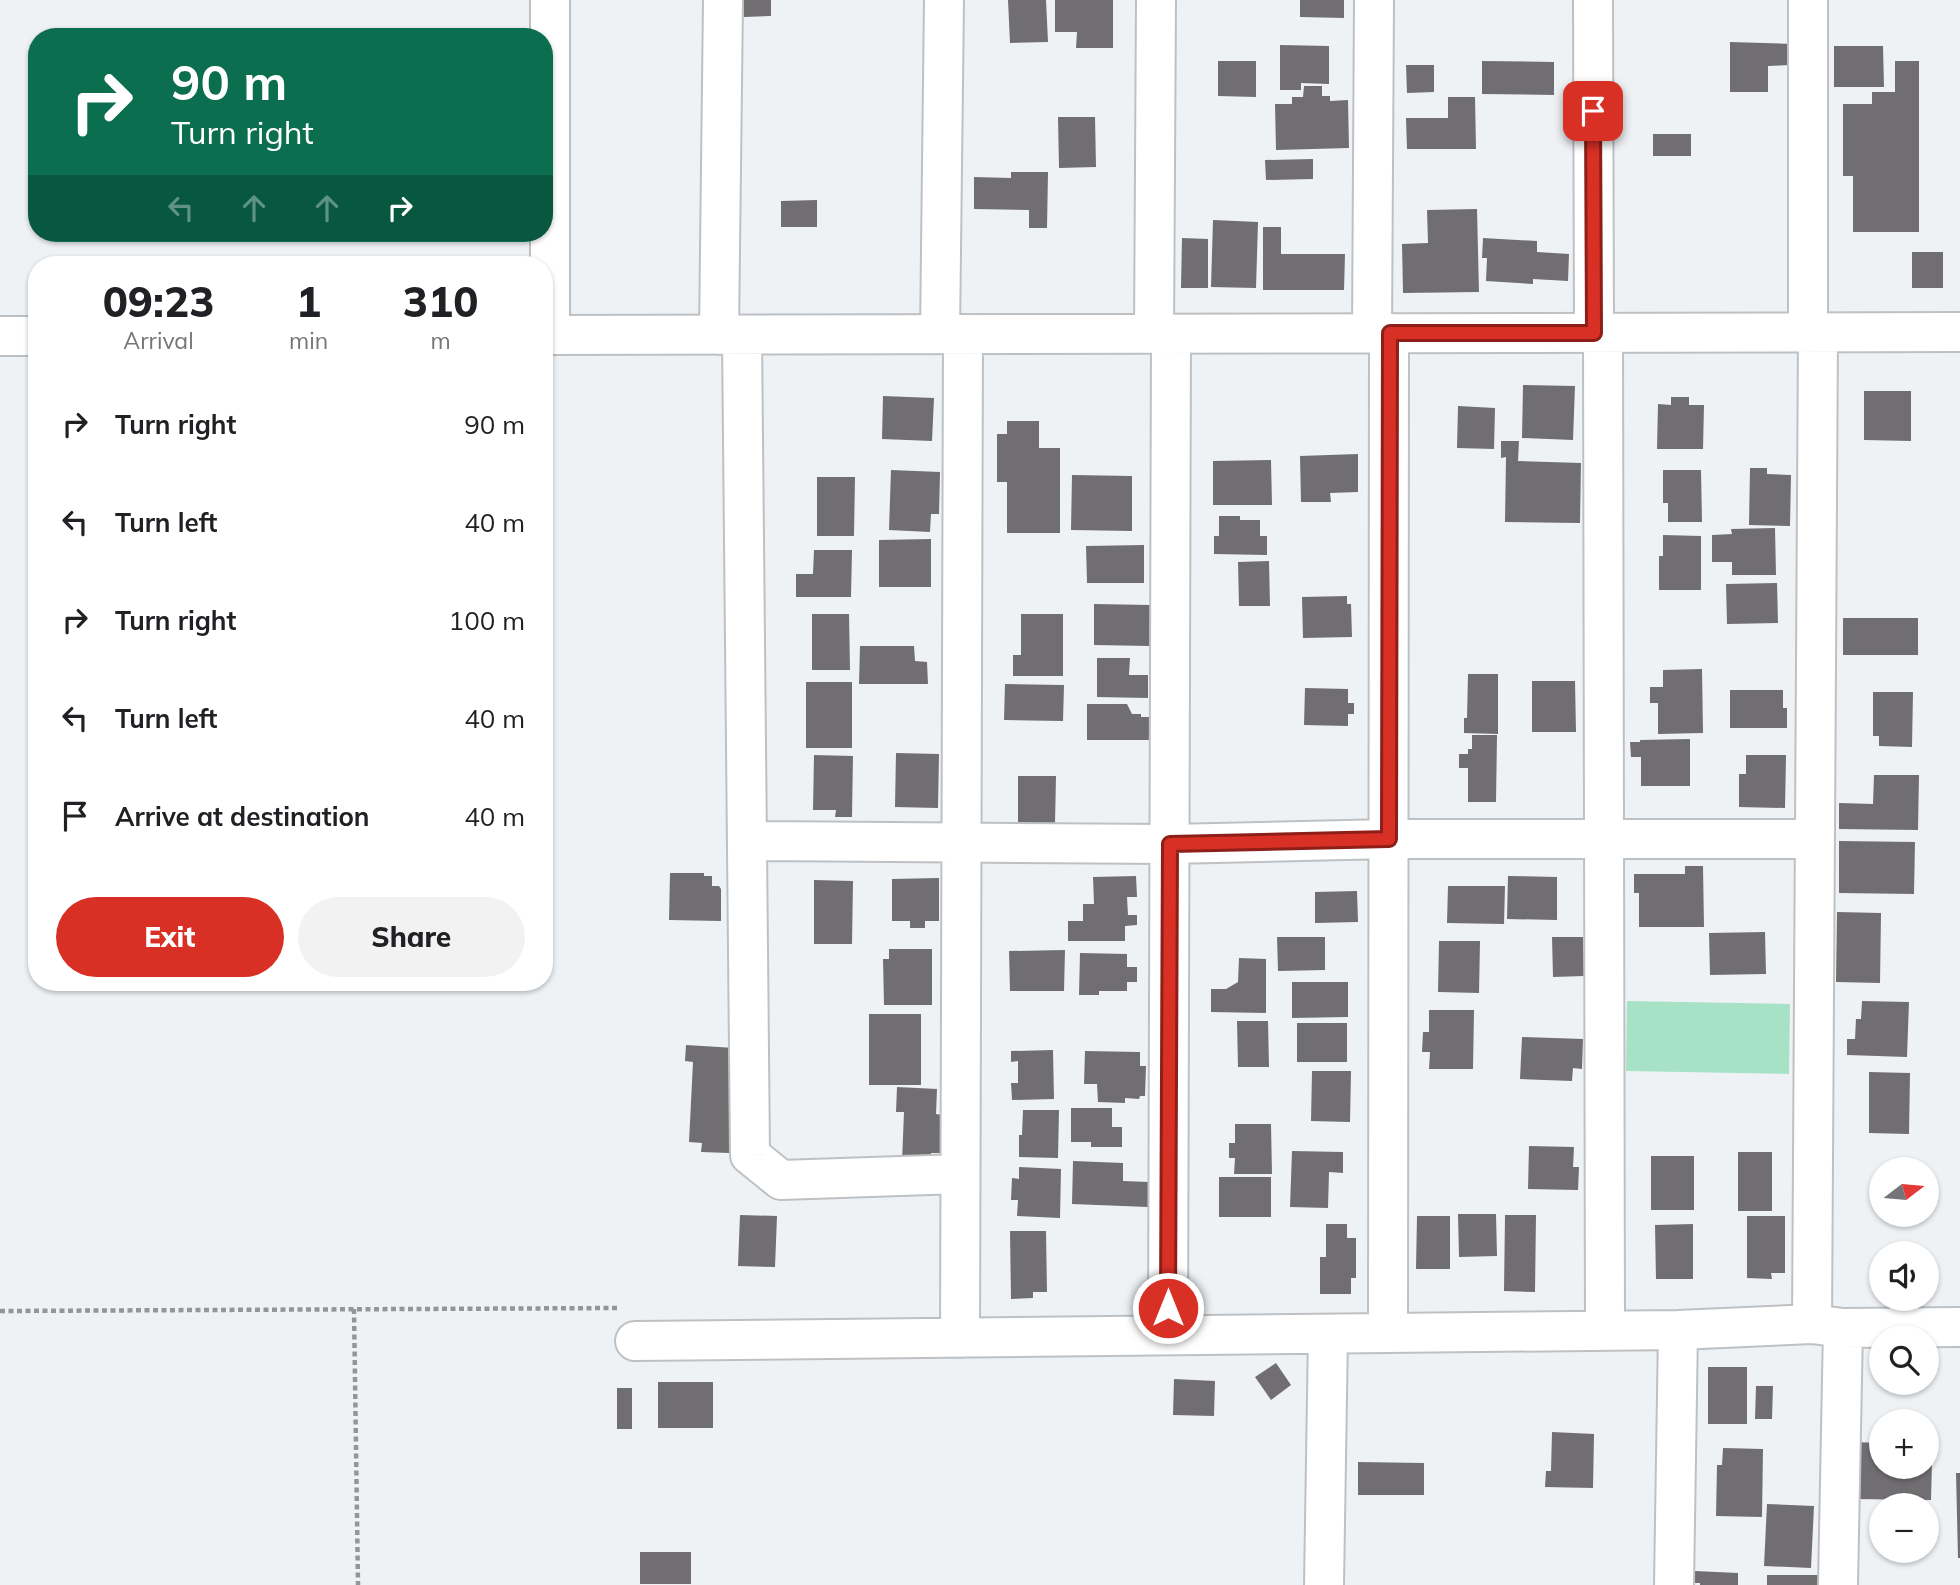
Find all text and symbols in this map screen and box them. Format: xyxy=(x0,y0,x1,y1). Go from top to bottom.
text: 90 m xyxy=(171,51,287,112)
icon: right xyxy=(56,56,147,147)
pin xyxy=(1563,81,1623,141)
icon: arrive xyxy=(1574,92,1612,130)
text: Turn right xyxy=(171,112,314,152)
icon: left xyxy=(162,189,200,227)
icon: ahead xyxy=(235,189,273,227)
icon: ahead xyxy=(308,189,346,227)
icon: right xyxy=(381,189,419,227)
text: 09:23 xyxy=(103,275,214,328)
text: 1 xyxy=(296,275,321,328)
text: 310 xyxy=(403,275,478,328)
text: Arrival xyxy=(123,326,194,355)
text: min xyxy=(289,326,328,355)
text: m xyxy=(430,326,451,355)
icon: right xyxy=(56,405,94,443)
text: Turn right xyxy=(115,408,236,441)
text: 90 m xyxy=(464,408,525,441)
icon: left xyxy=(56,503,94,541)
text: Turn left xyxy=(115,506,217,539)
text: 40 m xyxy=(464,506,525,539)
icon: right xyxy=(56,601,94,639)
text: Turn right xyxy=(115,604,236,637)
text: 100 m xyxy=(449,604,525,637)
icon: left xyxy=(56,699,94,737)
text: Turn left xyxy=(115,702,217,735)
text: 40 m xyxy=(464,702,525,735)
icon: arrive xyxy=(56,797,94,835)
text: Arrive at destination xyxy=(115,800,370,833)
text: 40 m xyxy=(464,800,525,833)
button: Exit xyxy=(56,897,284,977)
button: Share xyxy=(298,897,525,977)
north arrow xyxy=(1869,1157,1939,1227)
map controls xyxy=(1869,1157,1939,1563)
button: sound xyxy=(1869,1241,1939,1311)
position arrow xyxy=(1131,1271,1205,1345)
button: search xyxy=(1869,1325,1939,1395)
button: + xyxy=(1869,1409,1939,1479)
button: − xyxy=(1869,1493,1939,1563)

